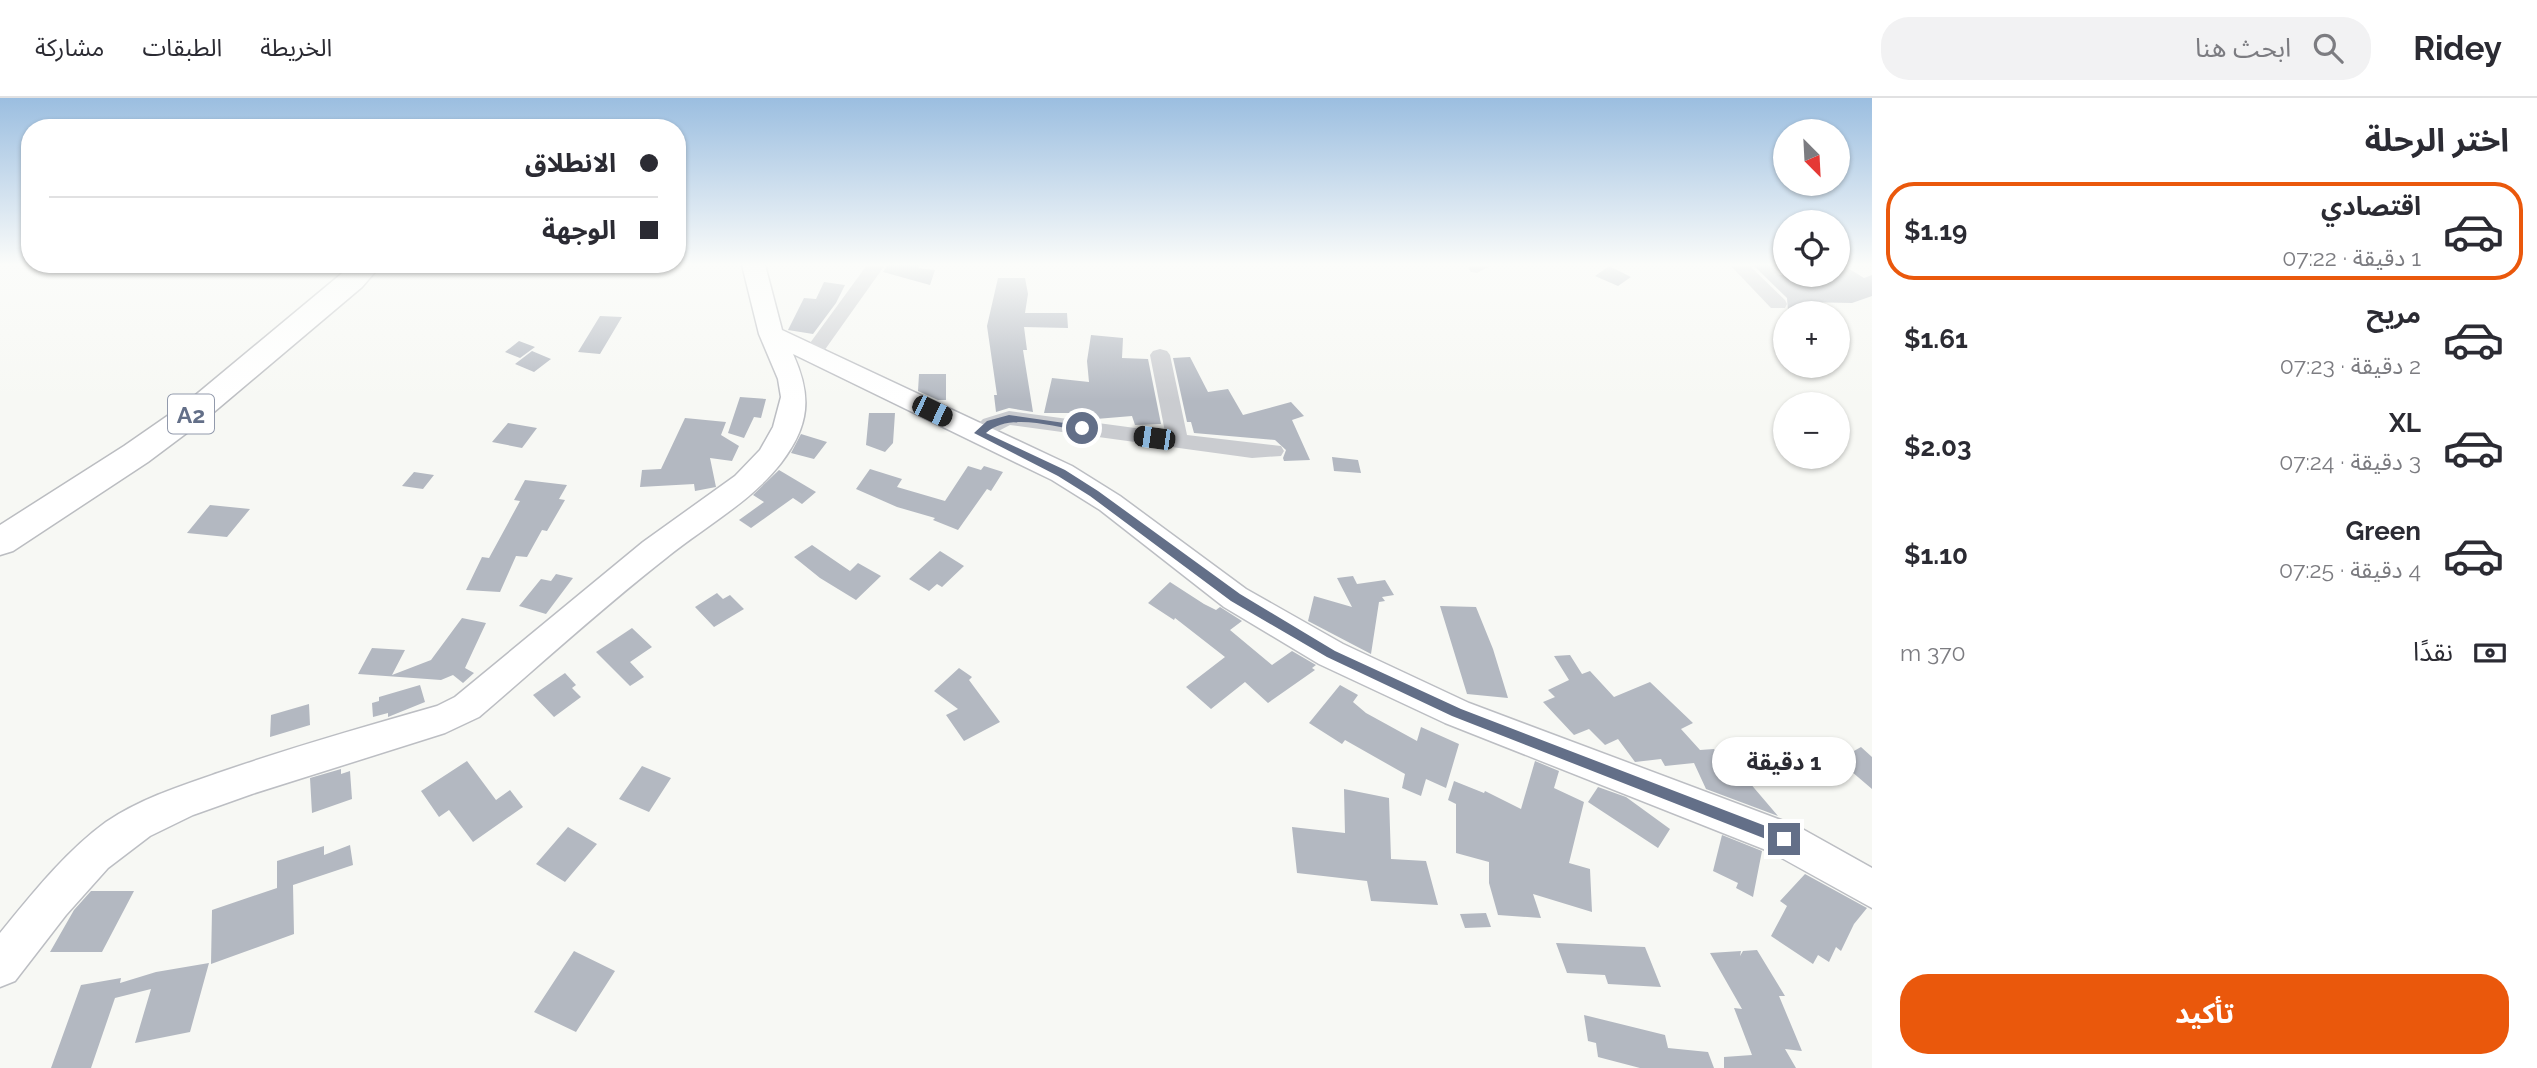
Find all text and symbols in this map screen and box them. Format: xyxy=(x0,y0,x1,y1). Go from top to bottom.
search box xyxy=(1881,17,2371,80)
icon: search xyxy=(2309,29,2347,67)
text: Ridey xyxy=(2413,29,2502,68)
text: مشاركة xyxy=(35,33,104,62)
text: الطبقات xyxy=(142,33,222,62)
text: الخريطة xyxy=(260,33,332,62)
text: ابحث هنا xyxy=(2195,33,2291,63)
north arrow xyxy=(1773,119,1850,196)
map controls xyxy=(1773,119,1850,469)
text: اختر الرحلة xyxy=(2365,121,2509,158)
text: الانطلاق xyxy=(525,148,616,178)
text: اقتصادي xyxy=(2321,191,2421,221)
icon: car xyxy=(2442,200,2505,263)
button: locate xyxy=(1773,210,1850,287)
text: الوجهة xyxy=(542,215,616,245)
text: $1.19 xyxy=(1904,216,1967,246)
text: 1 دقيقة · 07:22 xyxy=(2282,244,2421,271)
text: مريح xyxy=(2366,299,2421,329)
button: + xyxy=(1773,301,1850,378)
icon: car xyxy=(2442,308,2505,371)
text: $1.61 xyxy=(1904,324,1968,354)
text: 2 دقيقة · 07:23 xyxy=(2280,352,2421,379)
car xyxy=(909,392,956,430)
button: − xyxy=(1773,392,1850,469)
road number: A2 xyxy=(168,394,214,434)
text: XL xyxy=(2389,408,2421,438)
route start xyxy=(1066,412,1098,444)
icon: car xyxy=(2442,416,2505,479)
car xyxy=(1132,425,1177,451)
text: $2.03 xyxy=(1904,432,1971,462)
text: 3 دقيقة · 07:24 xyxy=(2279,448,2421,475)
text: Green xyxy=(2345,516,2421,546)
icon: car xyxy=(2442,524,2505,587)
text: $1.10 xyxy=(1904,540,1968,570)
text: 4 دقيقة · 07:25 xyxy=(2279,556,2421,583)
icon: cash xyxy=(2471,634,2509,672)
text: نقدًا xyxy=(2413,637,2453,667)
text: 370 m xyxy=(1900,639,1965,666)
callout: 1 دقيقة xyxy=(1712,738,1856,786)
text: 1 دقيقة xyxy=(1747,748,1821,775)
route end xyxy=(1768,823,1800,855)
button: تأكيد xyxy=(1900,974,2509,1054)

